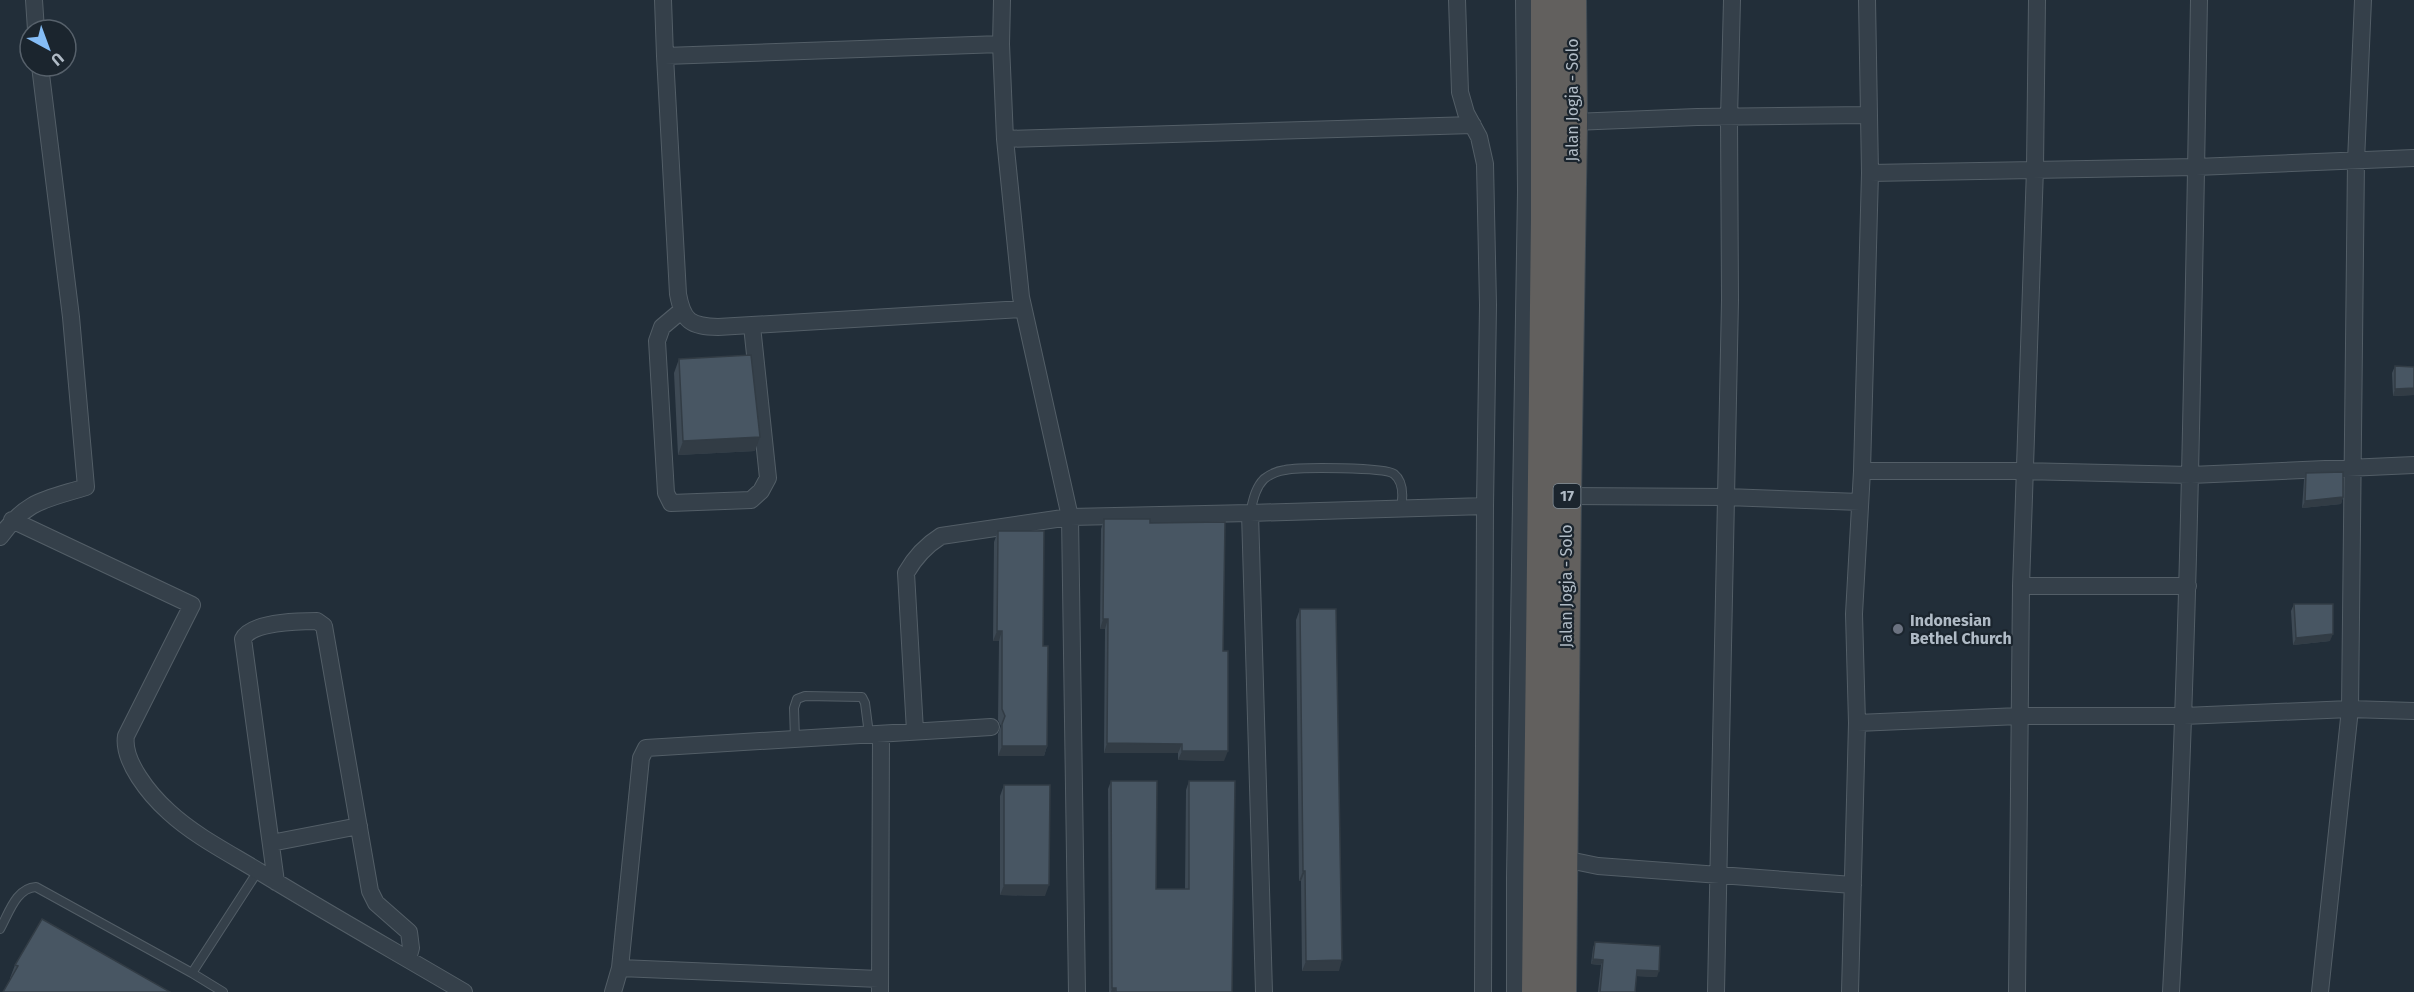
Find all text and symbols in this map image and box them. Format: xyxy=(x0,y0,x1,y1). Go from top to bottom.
north arrow xyxy=(18,18,78,78)
street label: Jalan Jogja - Solo xyxy=(1563,38,1582,162)
text: U xyxy=(47,48,68,70)
road number: 17 xyxy=(1554,484,1580,508)
street label: Jalan Jogja - Solo xyxy=(1557,524,1576,648)
place label: Indonesian Bethel Church xyxy=(1910,611,2012,648)
marker: Indonesian Bethel Church xyxy=(1891,622,1905,636)

